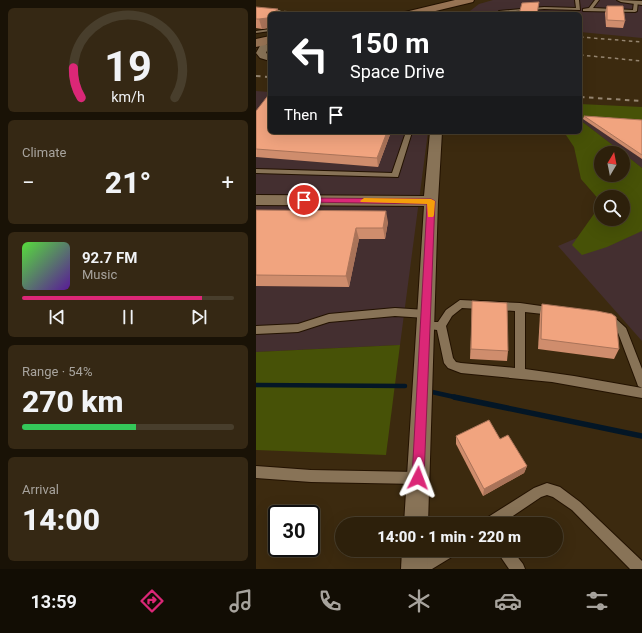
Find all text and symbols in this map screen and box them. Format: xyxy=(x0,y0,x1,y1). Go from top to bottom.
text: 150 m xyxy=(350,27,429,60)
icon: left xyxy=(284,28,336,80)
text: 19 xyxy=(104,42,152,91)
text: Space Drive xyxy=(350,61,444,82)
text: km/h xyxy=(111,89,145,105)
icon: arrive xyxy=(325,104,347,126)
text: Then xyxy=(284,106,317,124)
text: Climate xyxy=(22,145,66,160)
north arrow xyxy=(594,146,630,182)
map controls xyxy=(594,146,630,226)
text: 21° xyxy=(105,165,151,200)
text: − xyxy=(22,170,35,195)
text: + xyxy=(222,170,234,195)
pin xyxy=(287,183,321,217)
icon: arrive xyxy=(293,189,315,211)
button: search xyxy=(594,190,630,226)
text: 92.7 FM xyxy=(82,249,137,267)
text: Music xyxy=(82,267,117,282)
icon: previous xyxy=(46,306,68,328)
icon: pause xyxy=(117,306,139,328)
icon: next xyxy=(188,306,210,328)
text: Range · 54% xyxy=(22,364,92,379)
text: 270 km xyxy=(22,384,124,419)
position arrow xyxy=(397,457,439,499)
text: Arrival xyxy=(22,482,59,497)
text: 14:00 xyxy=(22,502,100,537)
speed limit sign: 30 xyxy=(268,505,320,557)
text: 14:00 · 1 min · 220 m xyxy=(377,528,521,546)
icon: directions xyxy=(138,587,166,615)
icon: music xyxy=(227,587,255,615)
icon: phone xyxy=(316,587,344,615)
icon: climate xyxy=(405,587,433,615)
icon: car xyxy=(494,587,522,615)
icon: filters xyxy=(583,587,611,615)
text: 13:59 xyxy=(31,591,77,612)

